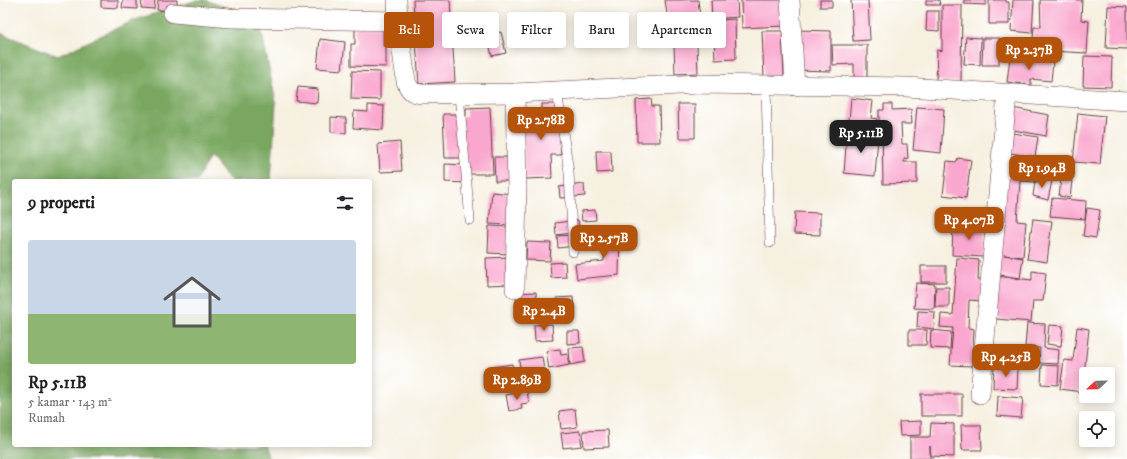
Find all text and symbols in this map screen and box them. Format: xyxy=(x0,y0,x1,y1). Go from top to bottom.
chip: Beli xyxy=(384,12,434,48)
chip: Sewa xyxy=(442,12,499,48)
chip: Filter xyxy=(507,12,566,48)
chip: Baru xyxy=(574,12,629,48)
chip: Apartemen xyxy=(637,12,726,48)
pin: Rp 2.37B xyxy=(988,37,1070,71)
text: Rp 2.37B xyxy=(1005,42,1053,58)
pin: Rp 2.78B xyxy=(500,107,582,141)
text: Rp 2.78B xyxy=(517,112,565,128)
pin: Rp 5.11B xyxy=(820,120,902,154)
text: Rp 5.11B xyxy=(839,125,883,141)
pin: Rp 1.94B xyxy=(1001,155,1083,189)
text: Rp 1.94B xyxy=(1018,160,1066,176)
text: 9 properti xyxy=(28,192,95,214)
icon: filters xyxy=(334,192,356,214)
pin: Rp 4.07B xyxy=(928,207,1010,241)
text: Rp 4.07B xyxy=(944,212,994,228)
pin: Rp 2.57B xyxy=(563,225,645,259)
text: Rp 2.57B xyxy=(579,230,629,246)
icon: home xyxy=(156,266,228,338)
pin: Rp 2.4B xyxy=(507,298,581,332)
text: Rp 2.4B xyxy=(522,303,566,319)
pin: Rp 4.25B xyxy=(965,344,1047,378)
text: Rp 4.25B xyxy=(981,349,1031,365)
pin: Rp 2.89B xyxy=(476,367,558,401)
north arrow xyxy=(1079,367,1115,403)
map controls xyxy=(1079,367,1115,447)
text: Rp 5.11B xyxy=(28,372,87,394)
text: Rp 2.89B xyxy=(493,372,541,388)
text: 5 kamar · 143 m² xyxy=(28,394,112,410)
text: Rumah xyxy=(28,410,65,426)
button: locate xyxy=(1079,411,1115,447)

